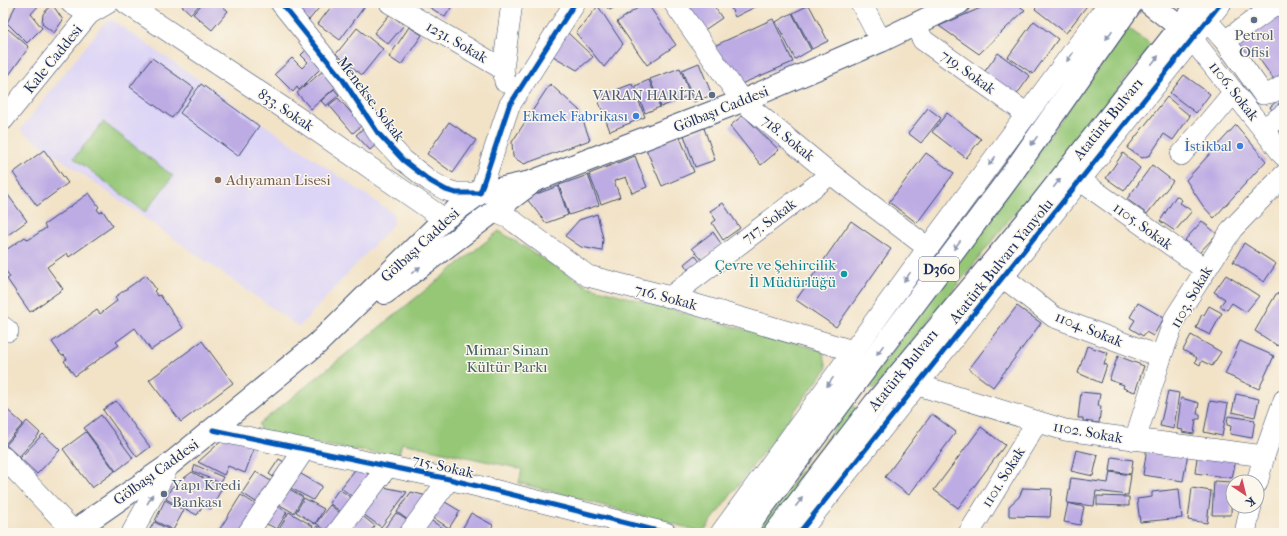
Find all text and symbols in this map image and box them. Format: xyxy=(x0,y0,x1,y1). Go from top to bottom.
marker: Petrol Ofisi xyxy=(1249,15,1259,25)
street label: 1231. Sokak xyxy=(423,17,491,67)
street label: Kale Caddesi xyxy=(20,20,87,97)
place label: Petrol Ofisi xyxy=(1234,26,1274,61)
one-way arrow xyxy=(1105,30,1113,40)
street label: 719. Sokak xyxy=(937,46,999,98)
one-way arrow xyxy=(1065,51,1074,62)
street label: Menekse. Sokak xyxy=(333,53,409,145)
one-way arrow xyxy=(1151,55,1160,65)
street label: 1106. Sokak xyxy=(1205,58,1263,125)
street label: Atatürk Bulvarı xyxy=(1069,74,1147,164)
street label: Gölbaşı Caddesi xyxy=(671,82,772,136)
street label: 833. Sokak xyxy=(255,85,318,135)
place label: VARAN HARİTA xyxy=(591,86,704,104)
marker: VARAN HARİTA xyxy=(707,90,717,100)
place label: Ekmek Fabrikası xyxy=(522,107,629,125)
marker: Ekmek Fabrikası xyxy=(631,111,641,121)
street label: 718. Sokak xyxy=(758,111,819,165)
one-way arrow xyxy=(1030,136,1038,146)
place label: İstikbal xyxy=(1184,137,1232,155)
marker: İstikbal xyxy=(1235,141,1245,151)
one-way arrow xyxy=(988,156,996,167)
place label: Adıyaman Lisesi xyxy=(225,171,331,189)
marker: Adıyaman Lisesi xyxy=(213,175,223,185)
one-way arrow xyxy=(1052,178,1061,189)
street label: 717. Sokak xyxy=(738,195,800,247)
street label: Atatürk Bulvarı Yanyolu xyxy=(944,195,1057,328)
street label: 1105. Sokak xyxy=(1110,198,1176,254)
street label: Gölbaşı Caddesi xyxy=(377,204,463,286)
one-way arrow xyxy=(953,240,961,251)
place label: Çevre ve Şehircilik İl Müdürlüğü xyxy=(715,256,837,291)
road number: D360 xyxy=(919,257,959,281)
street label: 1103. Sokak xyxy=(1166,262,1216,331)
one-way arrow xyxy=(410,266,421,275)
marker: Çevre ve Şehircilik İl Müdürlüğü xyxy=(839,269,849,279)
one-way arrow xyxy=(903,272,911,282)
street label: 716. Sokak xyxy=(633,280,700,314)
street label: 1104. Sokak xyxy=(1052,307,1126,351)
street label: Atatürk Bulvarı xyxy=(864,325,942,415)
park label: Mimar Sinan Kültür Parkı xyxy=(465,341,549,376)
one-way arrow xyxy=(876,345,884,356)
one-way arrow xyxy=(826,377,834,388)
street label: 1102. Sokak xyxy=(1052,417,1124,447)
street label: Gölbaşı Caddesi xyxy=(110,435,203,509)
street label: 1101. Sokak xyxy=(977,443,1029,511)
street label: 715. Sokak xyxy=(410,450,476,482)
north arrow xyxy=(1225,474,1265,514)
place label: Yapı Kredi Bankası xyxy=(171,476,242,511)
marker: Yapı Kredi Bankası xyxy=(159,489,169,499)
one-way arrow xyxy=(147,493,153,505)
text: K xyxy=(1243,494,1257,510)
one-way arrow xyxy=(795,497,803,507)

